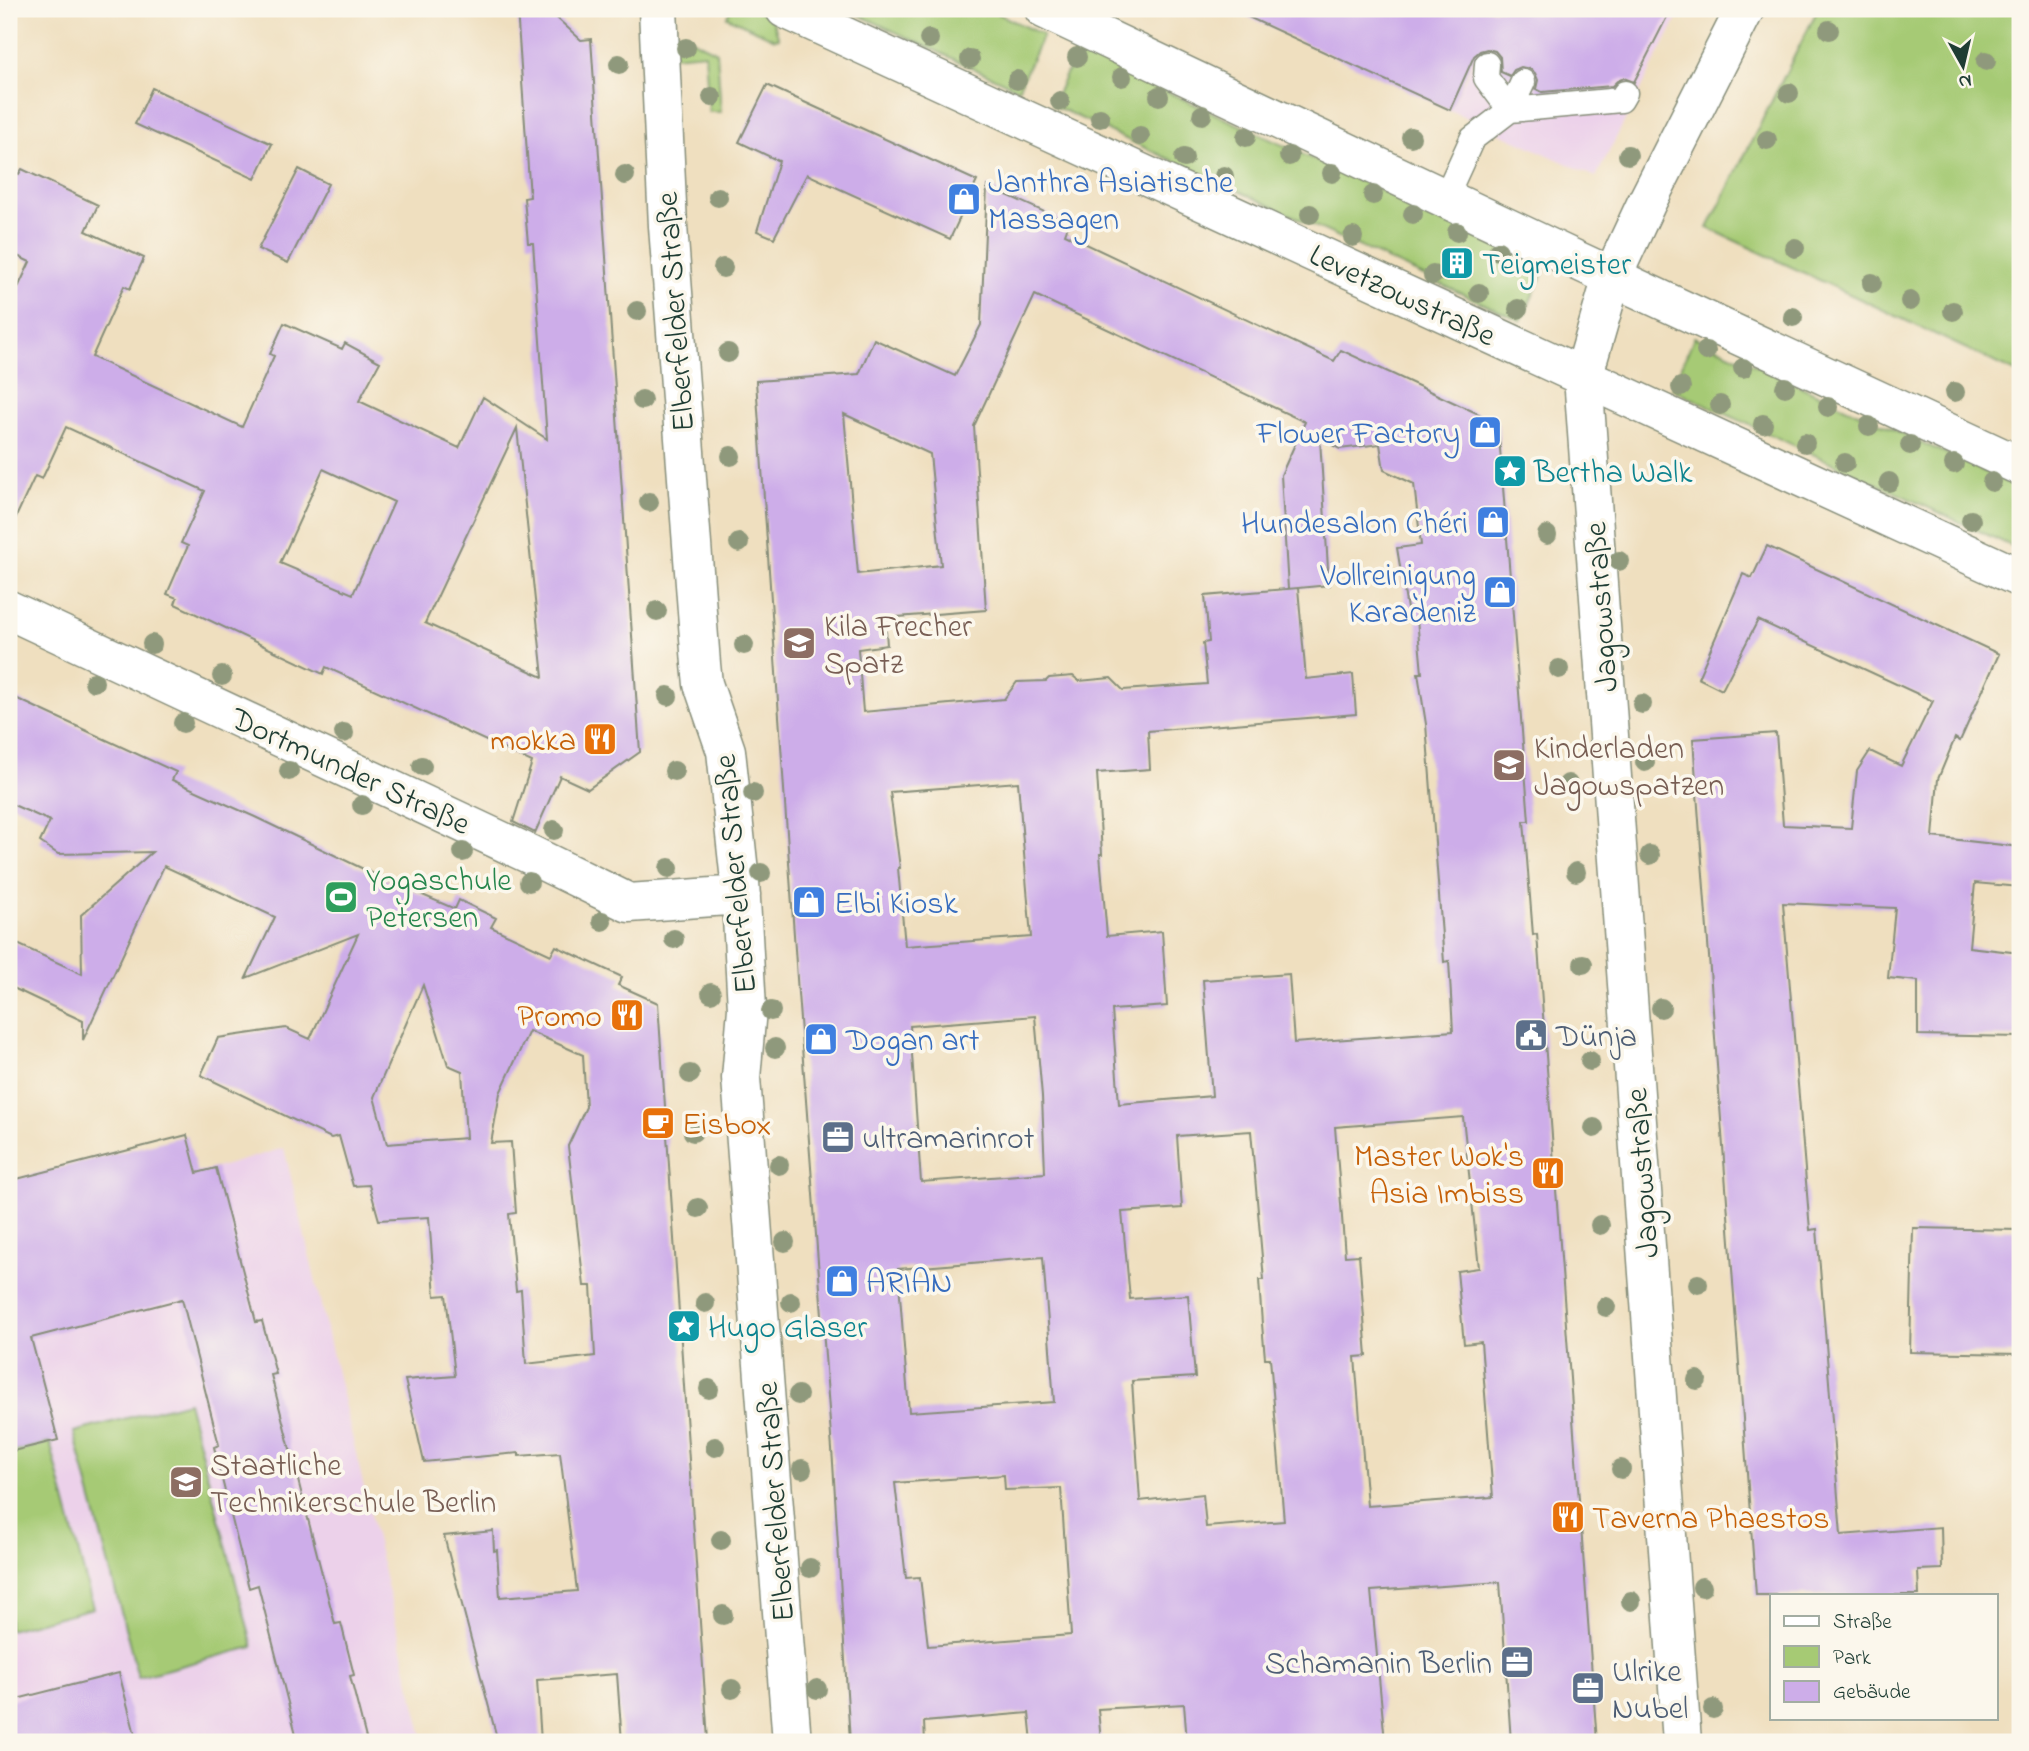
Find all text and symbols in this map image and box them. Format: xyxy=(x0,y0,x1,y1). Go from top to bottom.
north arrow xyxy=(1927,32,1997,102)
text: N xyxy=(1957,66,1973,95)
place label: Janthra Asiatische Massagen xyxy=(988,161,1234,245)
shop icon: Janthra Asiatische Massagen xyxy=(945,180,983,218)
street label: Elberfelder Straße xyxy=(646,190,709,433)
street label: Levetzowstraße xyxy=(1301,233,1503,361)
place label: Teigmeister xyxy=(1482,243,1631,290)
building icon: Teigmeister xyxy=(1438,244,1476,282)
place label: Flower Factory xyxy=(1256,412,1460,459)
shop icon: Flower Factory xyxy=(1466,413,1504,451)
place label: Bertha Walk xyxy=(1533,451,1693,498)
place icon: Bertha Walk xyxy=(1491,452,1529,490)
place label: Hundesalon Chéri xyxy=(1241,502,1468,549)
shop icon: Hundesalon Chéri xyxy=(1474,503,1512,541)
street label: Jagowstraße xyxy=(1574,520,1633,693)
place label: Vollreinigung Karadeniz xyxy=(1319,554,1477,638)
shop icon: Vollreinigung Karadeniz xyxy=(1481,573,1519,611)
place label: Kila Frecher Spatz xyxy=(824,605,972,689)
school or university icon: Kila Frecher Spatz xyxy=(780,624,818,662)
street label: Dortmunder Straße xyxy=(221,697,478,850)
place label: mokka xyxy=(490,719,576,766)
restaurant icon: mokka xyxy=(581,720,619,758)
place label: Kinderladen Jagowspatzen xyxy=(1534,727,1724,811)
school or university icon: Kinderladen Jagowspatzen xyxy=(1490,746,1528,784)
street label: Elberfelder Straße xyxy=(704,751,771,995)
place label: Yogaschule Petersen xyxy=(366,859,512,943)
sports icon: Yogaschule Petersen xyxy=(322,878,360,916)
place label: Elbi Kiosk xyxy=(834,882,959,929)
shop icon: Elbi Kiosk xyxy=(790,883,828,921)
place label: Promo xyxy=(517,995,602,1042)
restaurant icon: Promo xyxy=(608,996,646,1034)
place label: Dünja xyxy=(1555,1015,1637,1062)
public building icon: Dünja xyxy=(1512,1016,1550,1054)
place label: Dogan art xyxy=(845,1019,980,1066)
shop icon: Dogan art xyxy=(802,1020,840,1058)
street label: Jagowstraße xyxy=(1615,1086,1674,1259)
place label: Eisbox xyxy=(682,1103,771,1150)
cafe icon: Eisbox xyxy=(639,1104,677,1142)
place label: ultramarinrot xyxy=(862,1117,1035,1164)
office icon: ultramarinrot xyxy=(819,1118,857,1156)
place label: Master Wok's Asia Imbiss xyxy=(1354,1135,1524,1219)
restaurant icon: Master Wok's Asia Imbiss xyxy=(1529,1154,1567,1192)
place label: ARIAN xyxy=(866,1261,952,1308)
shop icon: ARIAN xyxy=(823,1262,861,1300)
place label: Hugo Glaser xyxy=(708,1306,867,1353)
place icon: Hugo Glaser xyxy=(665,1307,703,1345)
street label: Elberfelder Straße xyxy=(746,1380,809,1623)
place label: Staatliche Technikerschule Berlin xyxy=(210,1444,496,1528)
school or university icon: Staatliche Technikerschule Berlin xyxy=(167,1463,205,1501)
place label: Taverna Phaestos xyxy=(1592,1497,1830,1544)
restaurant icon: Taverna Phaestos xyxy=(1549,1498,1587,1536)
legend xyxy=(1770,1594,1997,1720)
text: Straße xyxy=(1833,1608,1892,1638)
place label: Schamanin Berlin xyxy=(1265,1642,1492,1689)
office icon: Schamanin Berlin xyxy=(1498,1643,1536,1681)
text: Park xyxy=(1833,1644,1872,1674)
place label: Ulrike Nubel xyxy=(1612,1650,1688,1734)
office icon: Ulrike Nubel xyxy=(1569,1669,1607,1707)
text: Gebäude xyxy=(1833,1678,1911,1708)

